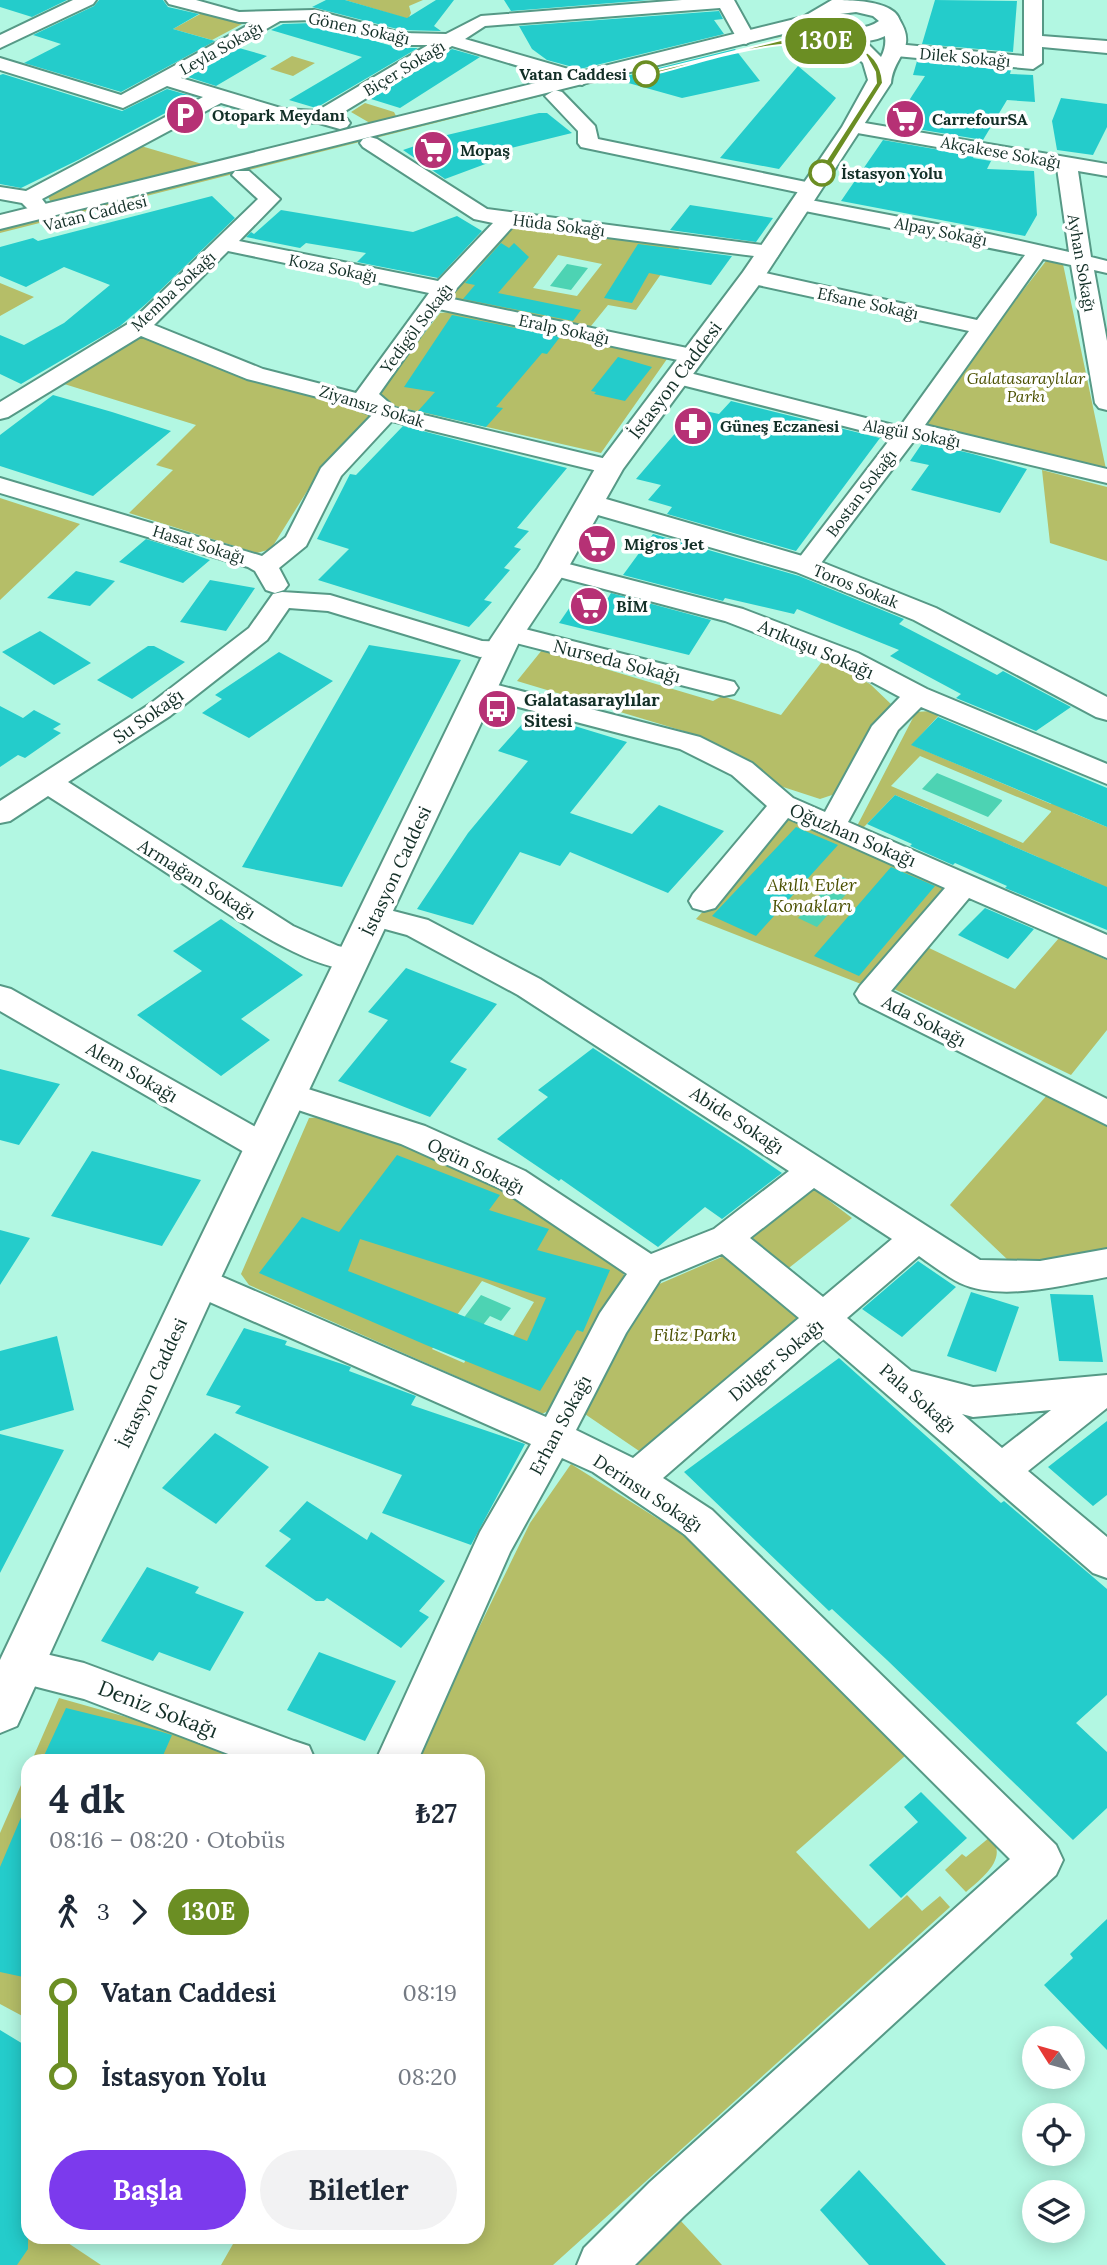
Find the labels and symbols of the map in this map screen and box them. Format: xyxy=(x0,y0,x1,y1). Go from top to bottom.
street label: Gönen Sokağı xyxy=(307,8,411,48)
street label: Leyla Sokağı xyxy=(176,17,266,79)
line badge: 130E xyxy=(777,18,875,64)
street label: Biçer Sokağı xyxy=(360,36,448,100)
street label: Dilek Sokağı xyxy=(919,43,1011,71)
marker: Vatan Caddesi xyxy=(633,61,659,87)
place label: Vatan Caddesi xyxy=(519,64,627,84)
parking icon: Otopark Meydanı xyxy=(164,94,206,136)
supermarket icon: CarrefourSA xyxy=(884,98,926,140)
place label: Otopark Meydanı xyxy=(212,105,345,125)
place label: CarrefourSA xyxy=(932,109,1028,129)
supermarket icon: Mopaş xyxy=(412,129,454,171)
street label: Akçakese Sokağı xyxy=(938,131,1063,172)
place label: Mopaş xyxy=(460,140,510,160)
marker: İstasyon Yolu xyxy=(809,160,835,186)
place label: İstasyon Yolu xyxy=(841,163,943,183)
street label: Vatan Caddesi xyxy=(40,191,149,236)
street label: Hüda Sokağı xyxy=(512,209,606,241)
street label: Alpay Sokağı xyxy=(892,212,989,250)
street label: Ayhan Sokağı xyxy=(1063,212,1100,313)
street label: Memba Sokağı xyxy=(127,247,219,335)
street label: Koza Sokağı xyxy=(287,250,379,286)
street label: Yedigöl Sokağı xyxy=(375,279,456,378)
street label: Efsane Sokağı xyxy=(816,283,920,323)
street label: Eralp Sokağı xyxy=(517,310,611,348)
street label: İstasyon Caddesi xyxy=(623,317,727,443)
park label: Galatasaraylılar Parkı xyxy=(967,368,1086,406)
street label: Ziyansız Sokak xyxy=(317,381,427,432)
pharmacy icon: Güneş Eczanesi xyxy=(672,405,714,447)
street label: Alagül Sokağı xyxy=(861,414,962,451)
place label: Güneş Eczanesi xyxy=(720,416,839,436)
street label: Bostan Sokağı xyxy=(822,445,900,541)
street label: Hasat Sokağı xyxy=(150,520,248,568)
supermarket icon: Migros Jet xyxy=(576,523,618,565)
place label: Migros Jet xyxy=(624,534,705,554)
street label: Toros Sokak xyxy=(810,560,902,612)
supermarket icon: BİM xyxy=(568,585,610,627)
place label: BİM xyxy=(616,596,648,616)
street label: Arıkuşu Sokağı xyxy=(754,614,877,684)
street label: Nurseda Sokağı xyxy=(551,634,683,688)
street label: Su Sokağı xyxy=(108,683,188,749)
bus stop icon: Galatasaraylılar Sitesi xyxy=(476,688,518,730)
place label: Galatasaraylılar Sitesi xyxy=(524,688,660,732)
street label: Oğuzhan Sokağı xyxy=(786,798,920,872)
street label: İstasyon Caddesi xyxy=(356,802,436,940)
street label: Armağan Sokağı xyxy=(133,833,260,924)
park label: Akıllı Evler Konakları xyxy=(766,873,858,917)
street label: Ada Sokağı xyxy=(877,990,970,1052)
street label: Alem Sokağı xyxy=(81,1036,182,1107)
street label: Abide Sokağı xyxy=(685,1081,788,1159)
street label: Ogün Sokağı xyxy=(423,1132,529,1200)
street label: İstasyon Caddesi xyxy=(112,1314,192,1452)
street label: Dülger Sokağı xyxy=(724,1314,828,1406)
park label: Filiz Parkı xyxy=(653,1323,737,1346)
street label: Pala Sokağı xyxy=(875,1358,961,1438)
street label: Erhan Sokağı xyxy=(524,1371,596,1479)
street label: Derinsu Sokağı xyxy=(589,1449,707,1537)
street label: Deniz Sokağı xyxy=(94,1674,222,1744)
north arrow xyxy=(1022,2026,1085,2090)

